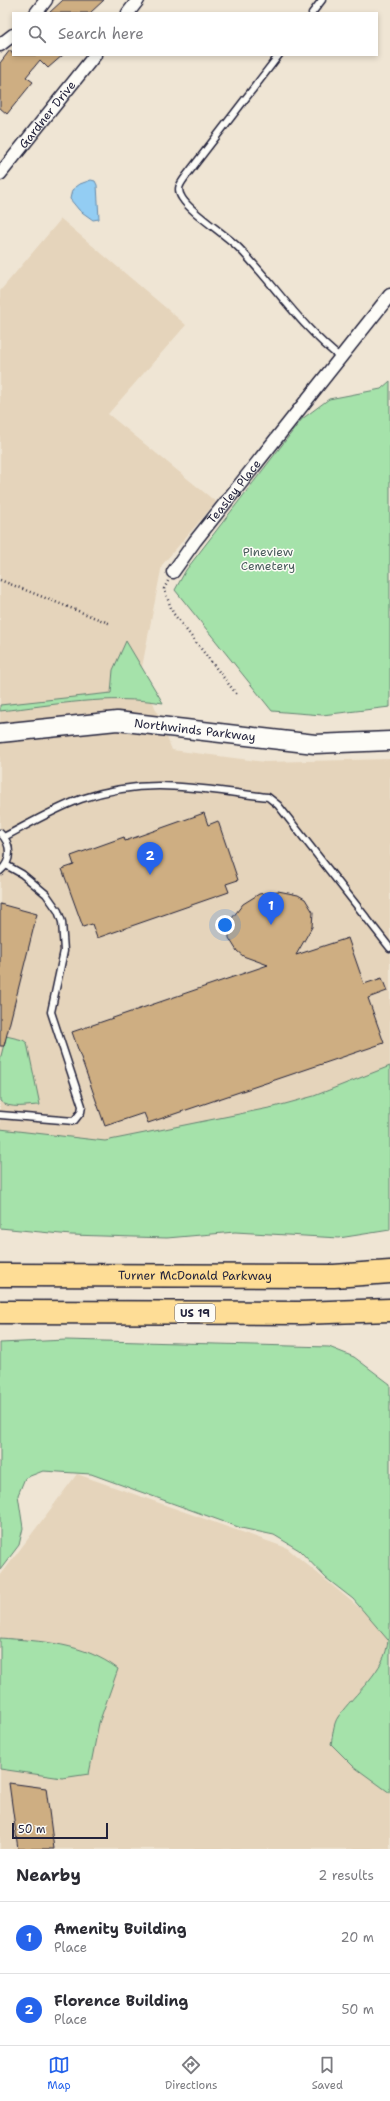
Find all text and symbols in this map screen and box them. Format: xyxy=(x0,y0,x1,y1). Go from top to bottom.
search box xyxy=(12,12,378,56)
icon: search xyxy=(26,23,48,45)
text: Search here xyxy=(58,24,144,44)
street label: Gardner Drive xyxy=(15,77,79,152)
street label: Teasley Place xyxy=(204,456,265,527)
park label: Pineview Cemetery xyxy=(241,544,295,574)
street label: Northwinds Parkway xyxy=(133,715,257,745)
pin: 2 xyxy=(137,842,163,875)
pin: 1 xyxy=(258,892,284,925)
your location xyxy=(215,915,235,935)
street label: Turner McDonald Parkway xyxy=(118,1267,272,1284)
road number: US 19 xyxy=(175,1304,215,1322)
scale bar xyxy=(12,1821,108,1840)
text: 50 m xyxy=(18,1822,46,1837)
text: Nearby xyxy=(16,1864,81,1886)
text: 2 results xyxy=(318,1867,374,1884)
text: Amenity Building xyxy=(54,1919,186,1939)
text: 1 xyxy=(26,1929,32,1946)
text: 20 m xyxy=(341,1929,374,1946)
text: Place xyxy=(54,1939,87,1956)
text: Florence Building xyxy=(54,1991,188,2011)
text: 2 xyxy=(24,2001,34,2018)
text: 50 m xyxy=(341,2001,374,2018)
text: Place xyxy=(54,2011,87,2028)
tab: Map xyxy=(47,2054,71,2093)
tab: Directions xyxy=(165,2054,217,2093)
tab: Saved xyxy=(312,2054,343,2093)

